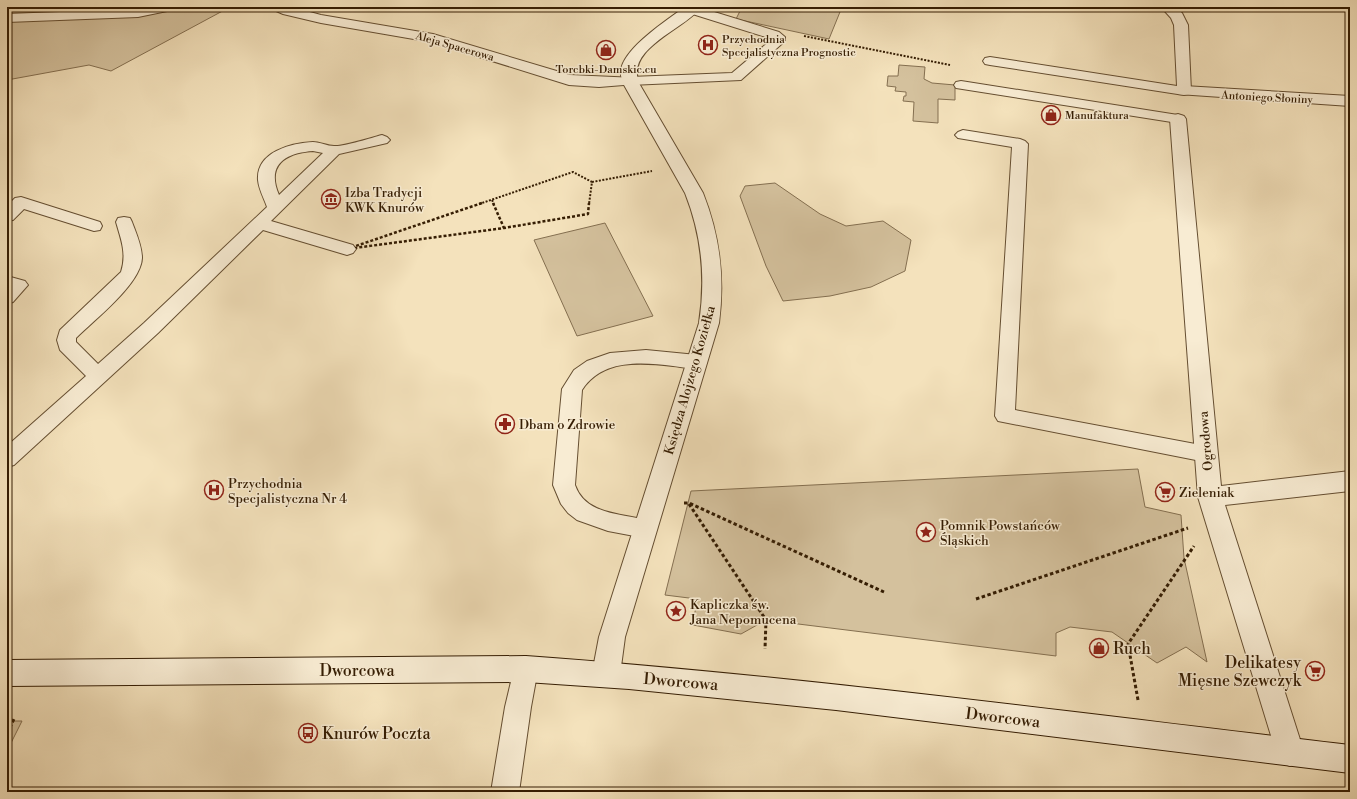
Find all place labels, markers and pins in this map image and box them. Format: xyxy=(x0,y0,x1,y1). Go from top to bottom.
place label: Przychodnia Specjalistyczna Prognostic xyxy=(722,33,856,60)
hospital icon: Przychodnia Specjalistyczna Prognostic xyxy=(697,34,719,56)
shop icon: Torebki-Damskie.eu xyxy=(595,39,617,61)
place label: Torebki-Damskie.eu xyxy=(556,63,657,77)
shop icon: Manufaktura xyxy=(1040,104,1062,126)
place label: Manufaktura xyxy=(1065,109,1129,123)
place label: Izba Tradycji KWK Knurów xyxy=(345,185,425,216)
museum icon: Izba Tradycji KWK Knurów xyxy=(320,188,342,210)
pharmacy icon: Dbam o Zdrowie xyxy=(494,413,516,435)
place label: Dbam o Zdrowie xyxy=(519,417,616,433)
place label: Przychodnia Specjalistyczna Nr 4 xyxy=(228,476,347,507)
hospital icon: Przychodnia Specjalistyczna Nr 4 xyxy=(203,479,225,501)
supermarket icon: Zieleniak xyxy=(1154,481,1176,503)
place label: Zieleniak xyxy=(1179,485,1235,501)
place label: Pomnik Powstańców Śląskich xyxy=(940,518,1061,549)
place icon: Pomnik Powstańców Śląskich xyxy=(915,521,937,543)
place label: Kapliczka św. Jana Nepomucena xyxy=(689,597,797,628)
place icon: Kapliczka św. Jana Nepomucena xyxy=(665,600,687,622)
shop icon: Ruch xyxy=(1088,637,1110,659)
place label: Ruch xyxy=(1113,639,1151,659)
place label: Delikatesy Mięsne Szewczyk xyxy=(1178,653,1303,691)
supermarket icon: Delikatesy Mięsne Szewczyk xyxy=(1304,660,1326,682)
bus stop icon: Knurów Poczta xyxy=(297,722,319,744)
place label: Knurów Poczta xyxy=(322,724,432,744)

